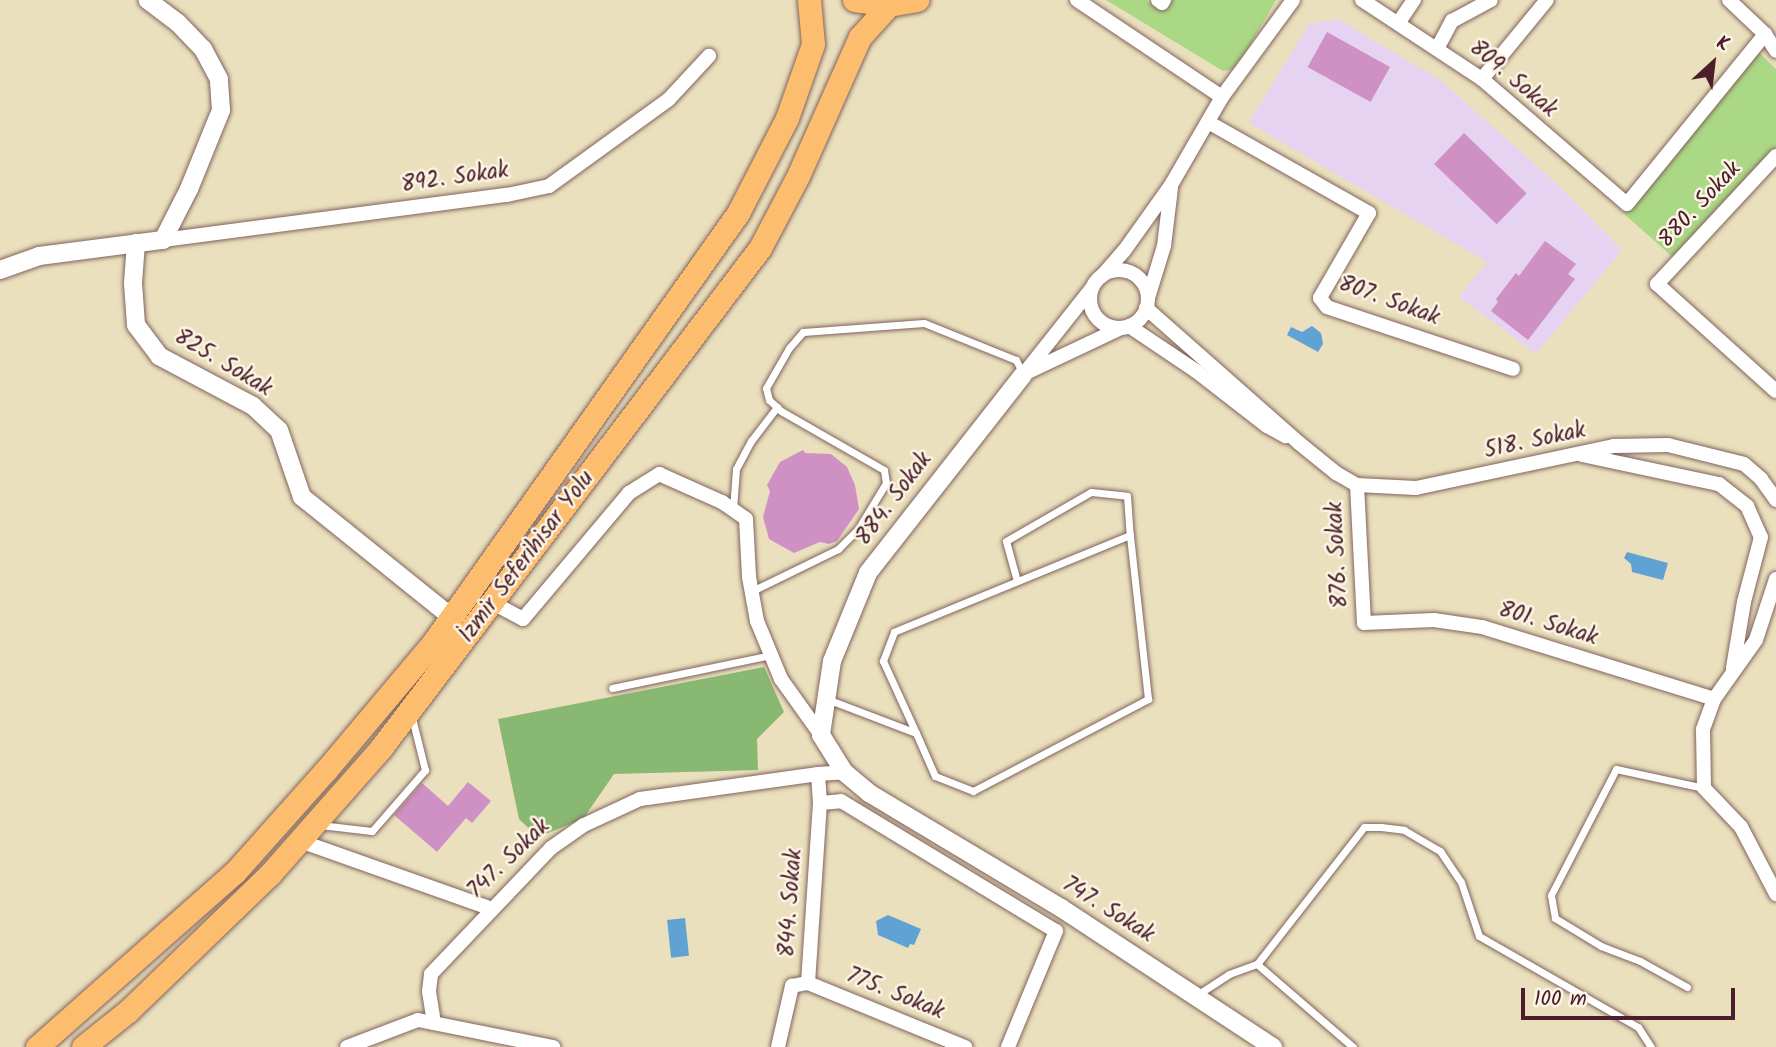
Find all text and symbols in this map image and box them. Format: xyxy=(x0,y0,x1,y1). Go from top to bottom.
north arrow xyxy=(1678,28,1748,98)
text: K xyxy=(1711,28,1734,60)
street label: 809. Sokak xyxy=(1463,34,1563,124)
street label: 880. Sokak xyxy=(1653,156,1747,254)
street label: 892. Sokak xyxy=(400,157,510,199)
street label: 807. Sokak xyxy=(1335,270,1443,332)
street label: 825. Sokak xyxy=(169,323,277,403)
street label: 518. Sokak xyxy=(1482,417,1588,465)
street label: 884. Sokak xyxy=(850,447,938,551)
street label: İzmir Seferihisar Yolu xyxy=(453,466,601,648)
street label: 876. Sokak xyxy=(1321,501,1355,609)
street label: 801. Sokak xyxy=(1495,596,1601,652)
street label: 747. Sokak xyxy=(462,813,556,905)
street label: 844. Sokak xyxy=(773,848,809,958)
street label: 747. Sokak xyxy=(1057,871,1159,949)
street label: 775. Sokak xyxy=(842,962,948,1026)
scale bar xyxy=(1524,974,1738,1018)
text: 100 m xyxy=(1534,983,1587,1016)

